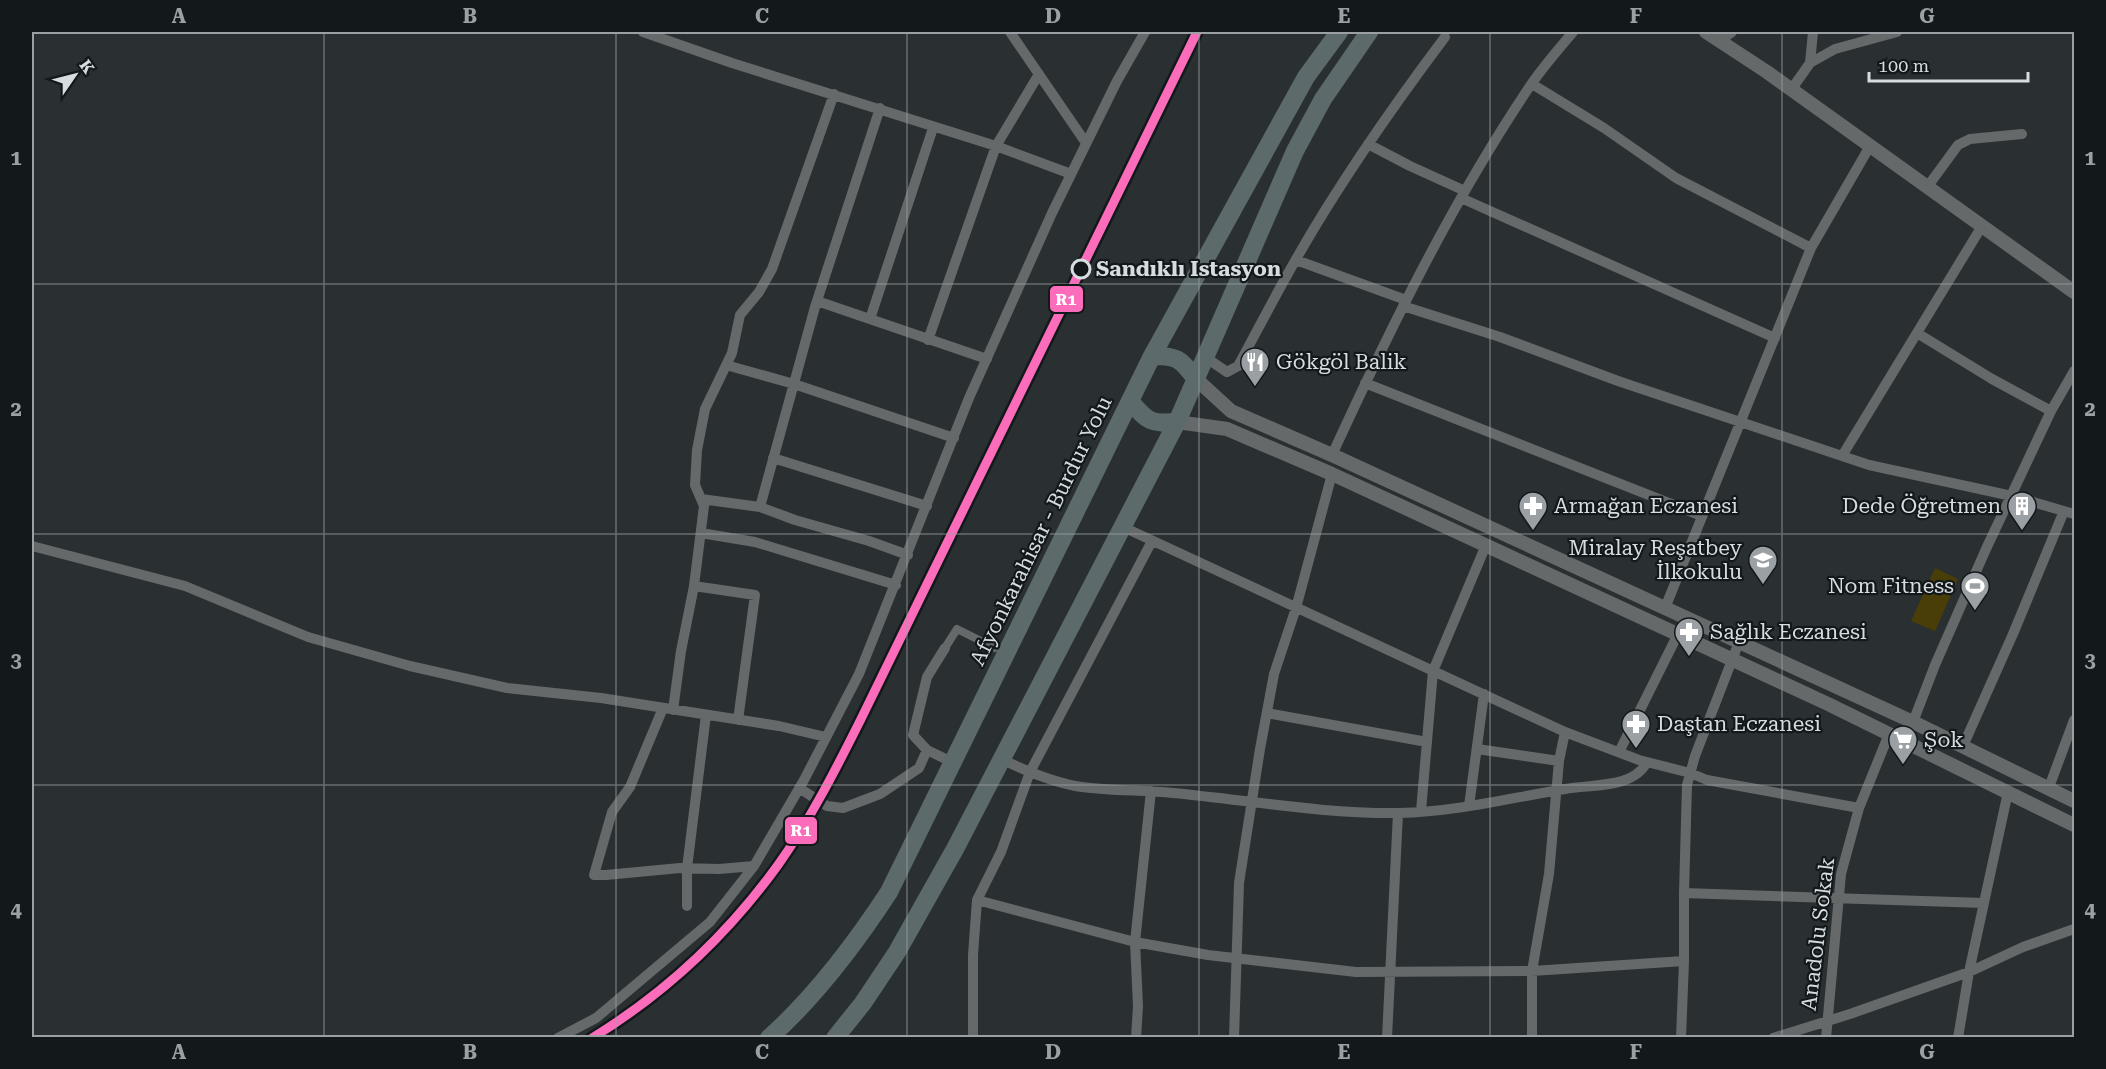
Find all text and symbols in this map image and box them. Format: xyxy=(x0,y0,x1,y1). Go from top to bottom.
text: A xyxy=(172,4,187,28)
text: B xyxy=(463,4,477,28)
text: C xyxy=(755,4,769,28)
text: D xyxy=(1045,4,1061,28)
text: E xyxy=(1338,4,1351,28)
text: F xyxy=(1630,4,1642,28)
text: G xyxy=(1919,4,1935,28)
north arrow xyxy=(45,45,105,105)
scale bar xyxy=(1869,45,2028,83)
text: 100 m xyxy=(1878,55,1929,76)
text: K xyxy=(75,56,99,78)
text: 1 xyxy=(10,146,22,170)
text: 1 xyxy=(2084,146,2096,170)
place label: Sandıklı Istasyon xyxy=(1096,257,1281,281)
marker: Sandıklı Istasyon xyxy=(1071,259,1091,279)
line badge: R1 xyxy=(1049,285,1084,313)
text: R1 xyxy=(1056,290,1076,309)
restaurant icon: Gökgöl Balik xyxy=(1239,346,1271,388)
place label: Gökgöl Balik xyxy=(1276,350,1407,374)
street label: Afyonkarahisar - Burdur Yolu xyxy=(965,392,1117,670)
text: 2 xyxy=(10,397,22,421)
text: 2 xyxy=(2084,397,2096,421)
pharmacy icon: Armağan Eczanesi xyxy=(1517,490,1549,532)
building icon: Dede Öğretmen xyxy=(2006,490,2038,532)
place label: Dede Öğretmen xyxy=(1842,493,2001,518)
place label: Armağan Eczanesi xyxy=(1554,494,1738,518)
place label: Miralay Reşatbey İlkokulu xyxy=(1568,536,1743,584)
school or university icon: Miralay Reşatbey İlkokulu xyxy=(1747,544,1779,586)
sports icon: Nom Fitness xyxy=(1959,570,1991,612)
place label: Nom Fitness xyxy=(1828,574,1954,598)
pharmacy icon: Sağlık Eczanesi xyxy=(1673,616,1705,658)
place label: Sağlık Eczanesi xyxy=(1710,620,1867,644)
text: 3 xyxy=(10,648,22,672)
text: 3 xyxy=(2084,648,2096,672)
pharmacy icon: Daştan Eczanesi xyxy=(1620,708,1652,750)
place label: Daştan Eczanesi xyxy=(1657,712,1821,736)
supermarket icon: Şok xyxy=(1887,724,1919,766)
place label: Şok xyxy=(1924,728,1964,752)
line badge: R1 xyxy=(784,816,818,845)
text: R1 xyxy=(791,821,811,840)
street label: Anadolu Sokak xyxy=(1797,856,1839,1012)
text: 4 xyxy=(10,898,22,922)
text: 4 xyxy=(2084,898,2096,922)
text: A xyxy=(172,1040,187,1064)
text: B xyxy=(463,1040,477,1064)
text: C xyxy=(755,1040,769,1064)
text: D xyxy=(1045,1040,1061,1064)
text: E xyxy=(1338,1040,1351,1064)
text: F xyxy=(1630,1040,1642,1064)
text: G xyxy=(1919,1040,1935,1064)

